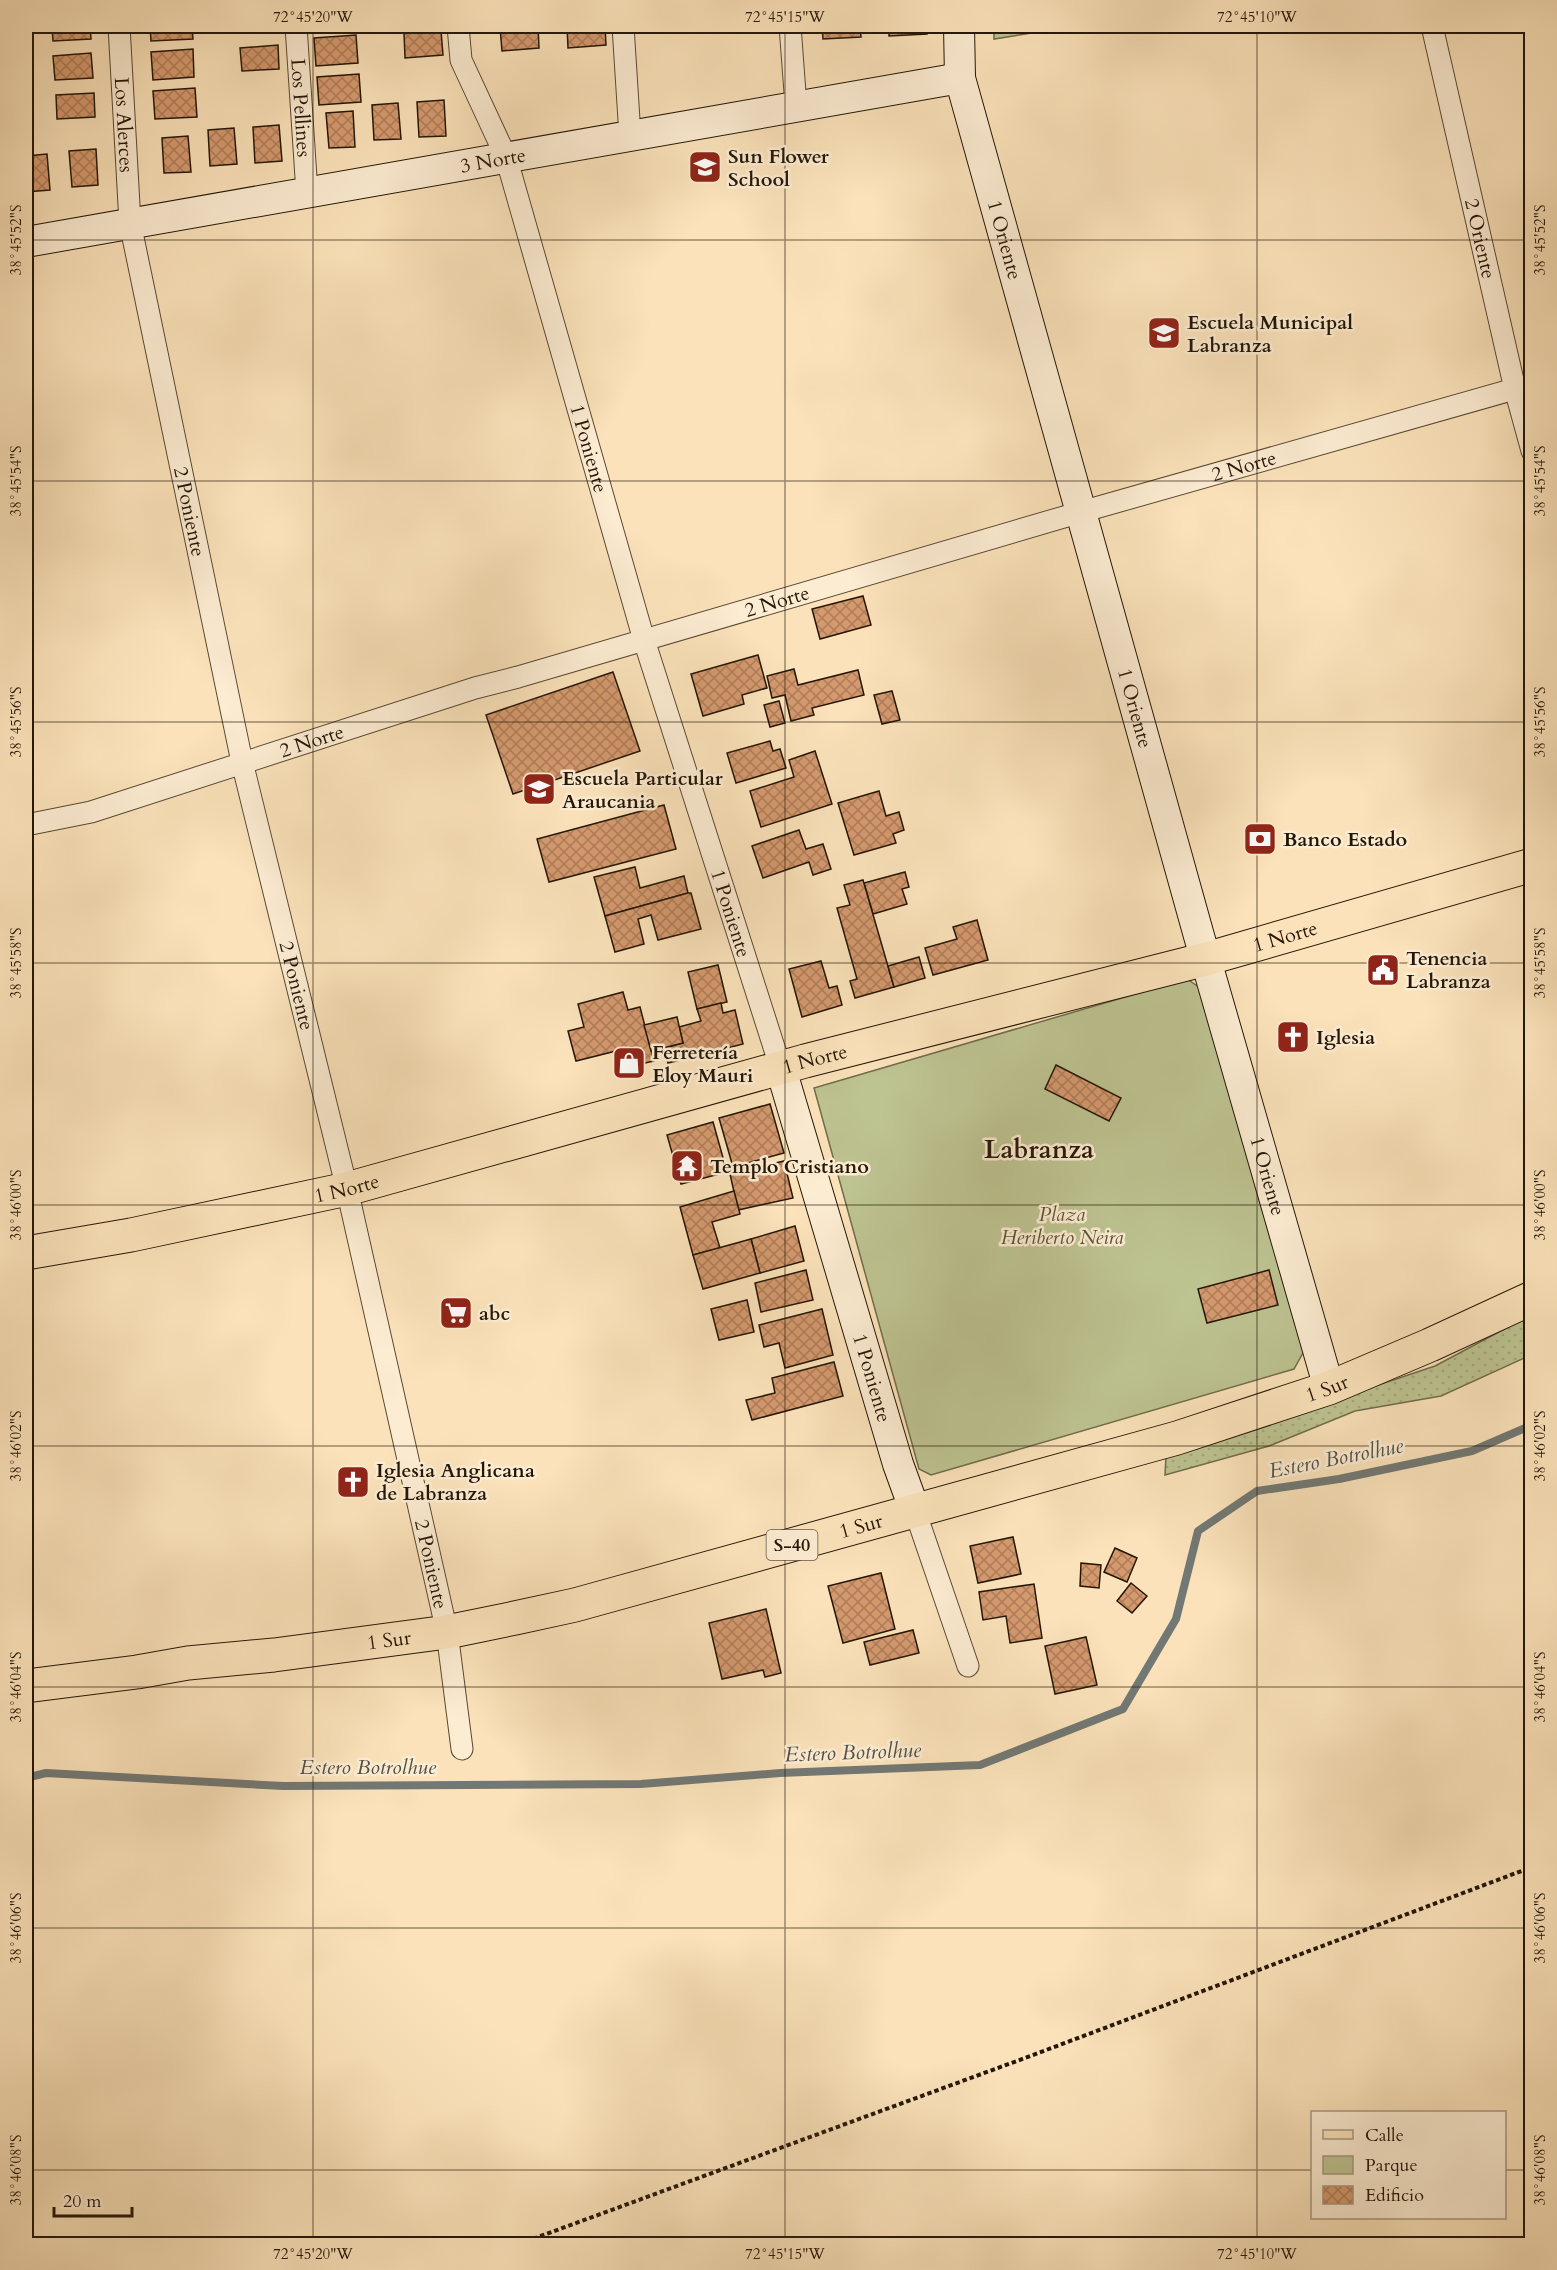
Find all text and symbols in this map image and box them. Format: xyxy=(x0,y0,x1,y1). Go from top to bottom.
text: 72°45'20"W xyxy=(273,7,353,27)
text: 72°45'15"W xyxy=(745,7,825,27)
text: 72°45'10"W xyxy=(1217,7,1297,27)
street label: Los Pellines xyxy=(284,58,318,158)
street label: Los Alerces xyxy=(108,76,140,173)
street label: 3 Norte xyxy=(458,141,528,180)
place label: Sun Flower School xyxy=(728,143,830,193)
school or university icon: Sun Flower School xyxy=(687,149,723,185)
street label: 2 Oriente xyxy=(1458,196,1502,281)
street label: 1 Oriente xyxy=(981,197,1029,283)
text: 38°45'52"S xyxy=(6,205,26,275)
text: 38°45'52"S xyxy=(1530,205,1550,275)
place label: Escuela Municipal Labranza xyxy=(1187,309,1353,359)
school or university icon: Escuela Municipal Labranza xyxy=(1146,315,1182,351)
street label: 1 Poniente xyxy=(563,401,614,496)
street label: 2 Norte xyxy=(1208,444,1279,488)
text: 38°45'54"S xyxy=(6,446,26,516)
text: 38°45'54"S xyxy=(1530,446,1550,516)
street label: 2 Poniente xyxy=(167,464,212,559)
street label: 2 Norte xyxy=(741,579,813,624)
street label: 1 Oriente xyxy=(1111,665,1159,751)
text: 38°45'56"S xyxy=(6,687,26,757)
text: 38°45'56"S xyxy=(1530,687,1550,757)
street label: 2 Norte xyxy=(276,718,347,764)
place label: Escuela Particular Araucania xyxy=(562,765,724,815)
school or university icon: Escuela Particular Araucania xyxy=(521,771,557,807)
bank icon: Banco Estado xyxy=(1242,821,1278,857)
place label: Banco Estado xyxy=(1283,826,1407,853)
street label: 1 Poniente xyxy=(704,866,757,961)
street label: 1 Norte xyxy=(1250,915,1321,959)
text: 38°45'58"S xyxy=(6,928,26,998)
text: 38°45'58"S xyxy=(1530,928,1550,998)
street label: 2 Poniente xyxy=(272,938,320,1033)
place label: Tenencia Labranza xyxy=(1406,945,1491,995)
public building icon: Tenencia Labranza xyxy=(1365,952,1401,988)
church icon: Iglesia xyxy=(1275,1019,1311,1055)
place label: Iglesia xyxy=(1316,1024,1375,1051)
street label: 1 Norte xyxy=(779,1038,850,1081)
place label: Ferretería Eloy Mauri xyxy=(652,1039,753,1089)
shop icon: Ferretería Eloy Mauri xyxy=(611,1045,647,1081)
district label: Labranza xyxy=(984,1132,1094,1167)
street label: 1 Oriente xyxy=(1243,1133,1292,1219)
temple icon: Templo Cristiano xyxy=(669,1148,705,1184)
place label: Templo Cristiano xyxy=(710,1153,869,1180)
street label: 1 Norte xyxy=(312,1168,382,1210)
text: 38°46'00"S xyxy=(6,1170,26,1240)
text: 38°46'00"S xyxy=(1530,1170,1550,1240)
park label: Plaza Heriberto Neira xyxy=(1001,1201,1123,1251)
supermarket icon: abc xyxy=(438,1295,474,1331)
place label: abc xyxy=(479,1300,510,1327)
street label: 1 Poniente xyxy=(846,1330,898,1425)
street label: 1 Sur xyxy=(1302,1368,1353,1409)
text: 38°46'02"S xyxy=(6,1411,26,1481)
text: 38°46'02"S xyxy=(1530,1411,1550,1481)
water label: Estero Botrolhue xyxy=(1266,1431,1407,1486)
place label: Iglesia Anglicana de Labranza xyxy=(376,1457,535,1507)
church icon: Iglesia Anglicana de Labranza xyxy=(335,1464,371,1500)
street label: 1 Sur xyxy=(836,1507,886,1545)
street label: 2 Poniente xyxy=(408,1517,454,1612)
road number: S-40 xyxy=(766,1530,818,1560)
street label: 1 Sur xyxy=(365,1624,413,1656)
text: 38°46'04"S xyxy=(6,1652,26,1722)
text: 38°46'04"S xyxy=(1530,1652,1550,1722)
water label: Estero Botrolhue xyxy=(784,1736,923,1769)
water label: Estero Botrolhue xyxy=(300,1753,437,1782)
text: 38°46'06"S xyxy=(6,1893,26,1963)
text: 38°46'06"S xyxy=(1530,1893,1550,1963)
legend xyxy=(1311,2111,1506,2219)
text: Calle xyxy=(1365,2123,1404,2148)
text: 38°46'08"S xyxy=(6,2135,26,2205)
text: 38°46'08"S xyxy=(1530,2135,1550,2205)
text: Parque xyxy=(1365,2153,1418,2178)
scale bar xyxy=(54,2180,132,2218)
text: Edificio xyxy=(1365,2183,1424,2208)
text: 20 m xyxy=(63,2189,102,2214)
text: 72°45'20"W xyxy=(273,2244,353,2264)
text: 72°45'15"W xyxy=(745,2244,825,2264)
text: 72°45'10"W xyxy=(1217,2244,1297,2264)

